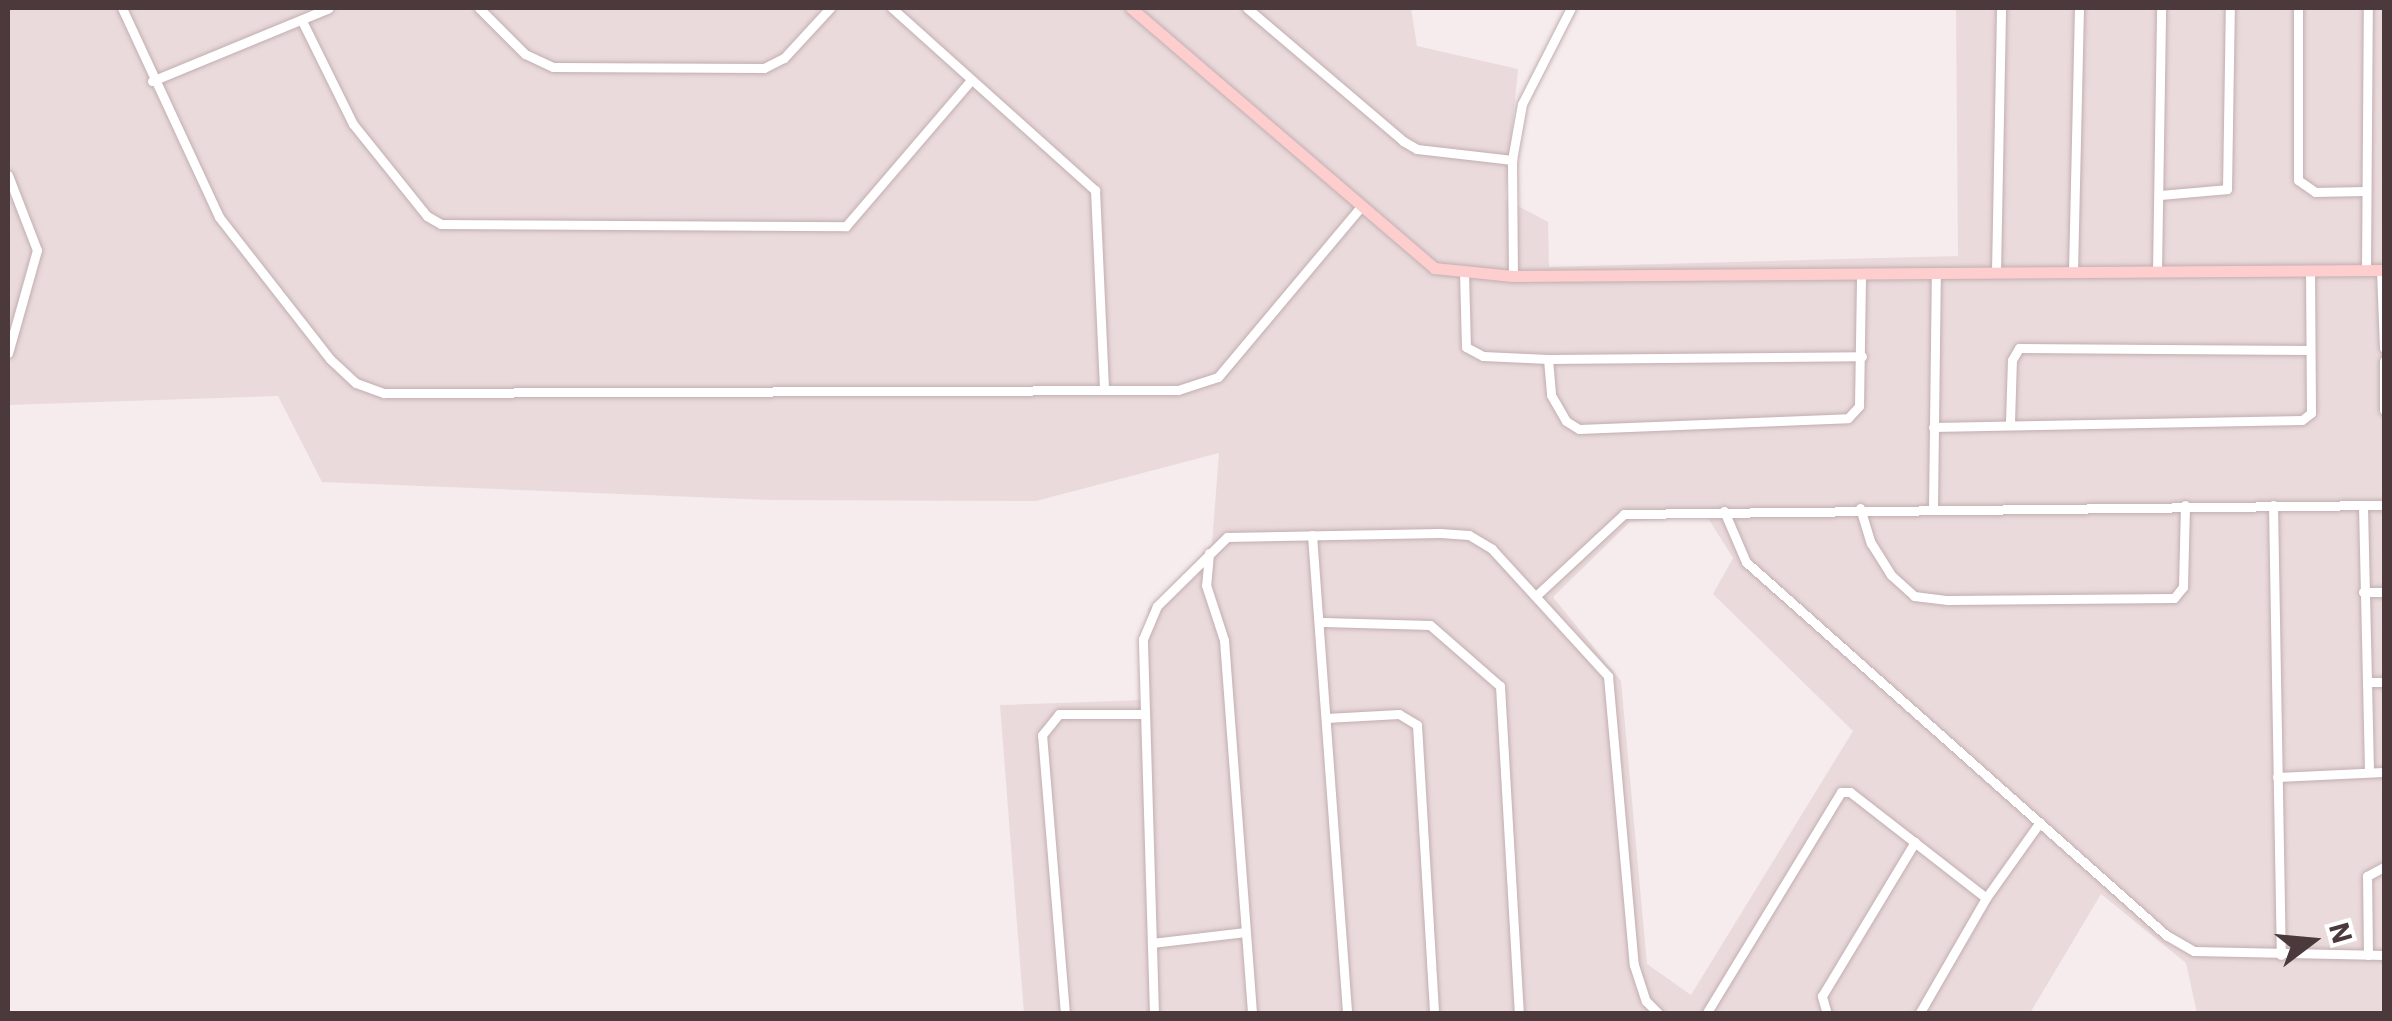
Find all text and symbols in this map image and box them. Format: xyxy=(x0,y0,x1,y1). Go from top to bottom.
north arrow xyxy=(2262,891,2362,991)
text: N xyxy=(2321,918,2362,947)

